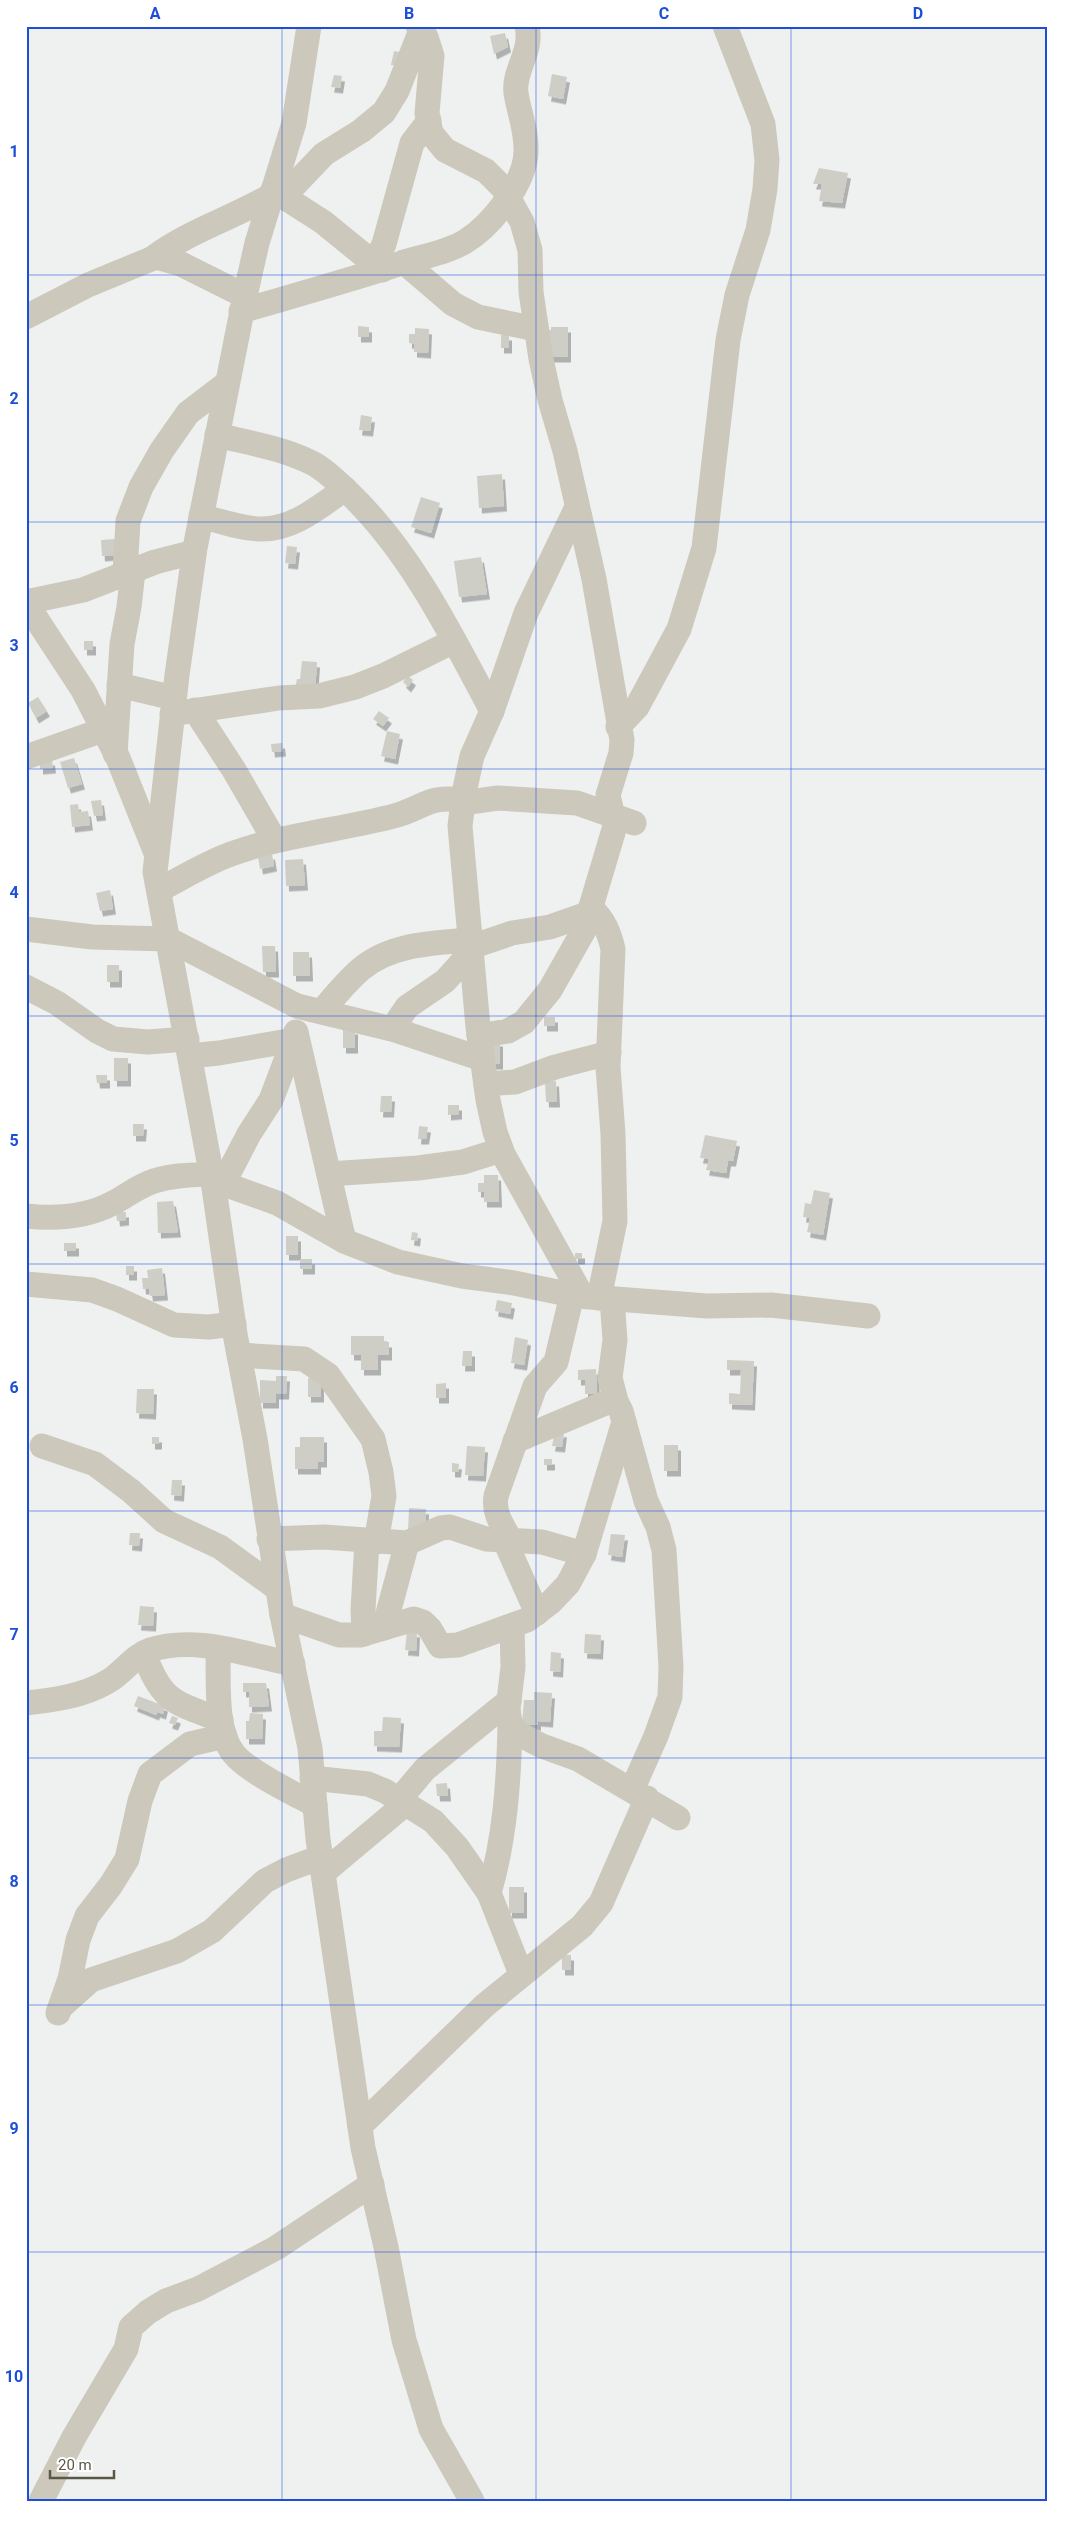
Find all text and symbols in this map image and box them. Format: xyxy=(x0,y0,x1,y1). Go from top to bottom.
text: A xyxy=(150,4,161,23)
text: B xyxy=(404,4,414,23)
text: C xyxy=(659,4,669,23)
text: D xyxy=(913,4,923,23)
text: 1 xyxy=(9,142,19,161)
text: 2 xyxy=(9,389,19,408)
text: 3 xyxy=(9,636,19,655)
text: 4 xyxy=(9,883,19,902)
text: 5 xyxy=(9,1131,19,1150)
text: 6 xyxy=(9,1378,19,1397)
text: 7 xyxy=(9,1625,19,1644)
text: 8 xyxy=(9,1872,19,1891)
text: 9 xyxy=(9,2119,19,2138)
text: 10 xyxy=(5,2367,23,2386)
scale bar xyxy=(50,2447,114,2479)
text: 20 m xyxy=(58,2456,92,2474)

